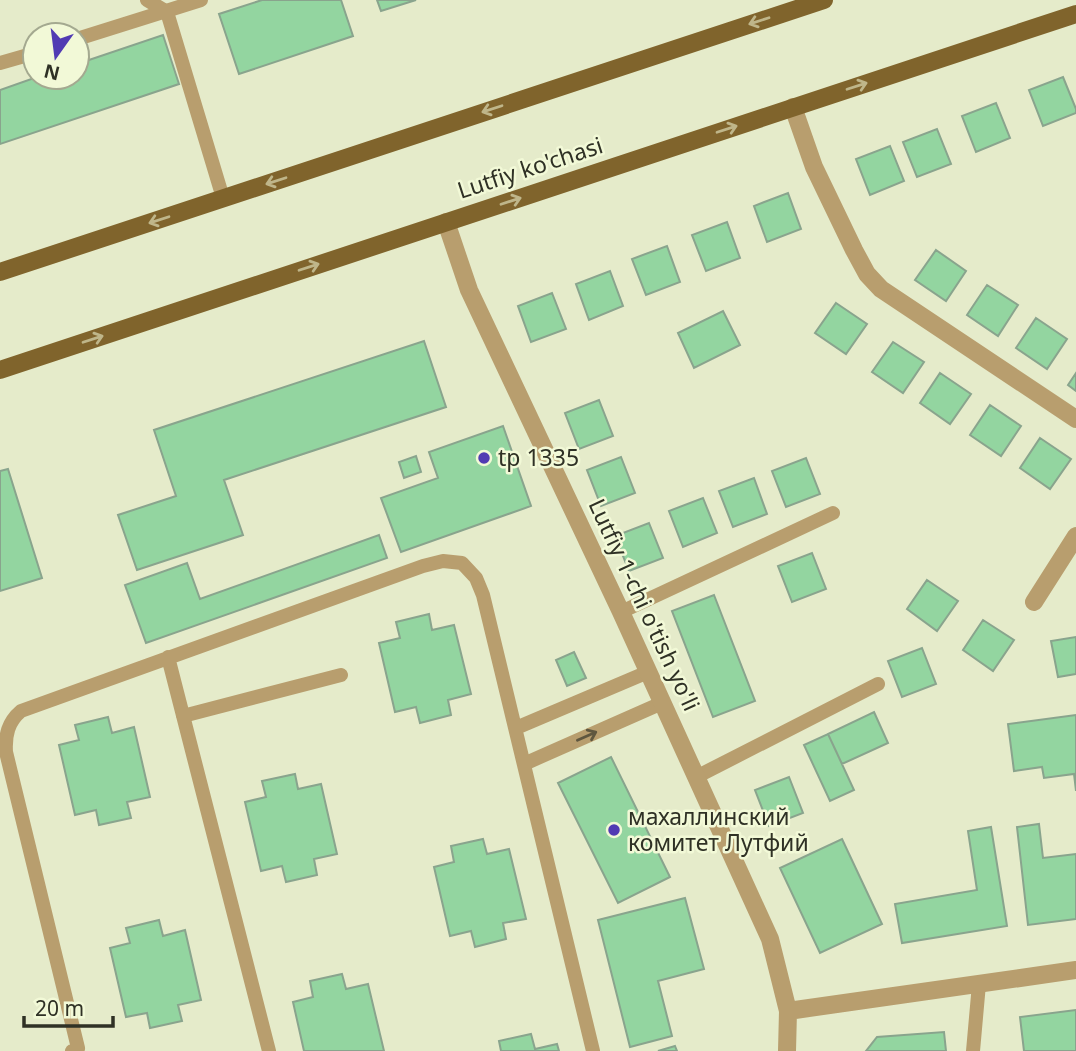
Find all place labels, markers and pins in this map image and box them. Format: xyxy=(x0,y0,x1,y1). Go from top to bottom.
place label: tp 1335 xyxy=(498,441,579,473)
marker: tp 1335 xyxy=(476,450,492,466)
place label: махаллинский комитет Лутфий xyxy=(628,800,809,858)
marker: махаллинский комитет Лутфий xyxy=(606,822,622,838)

